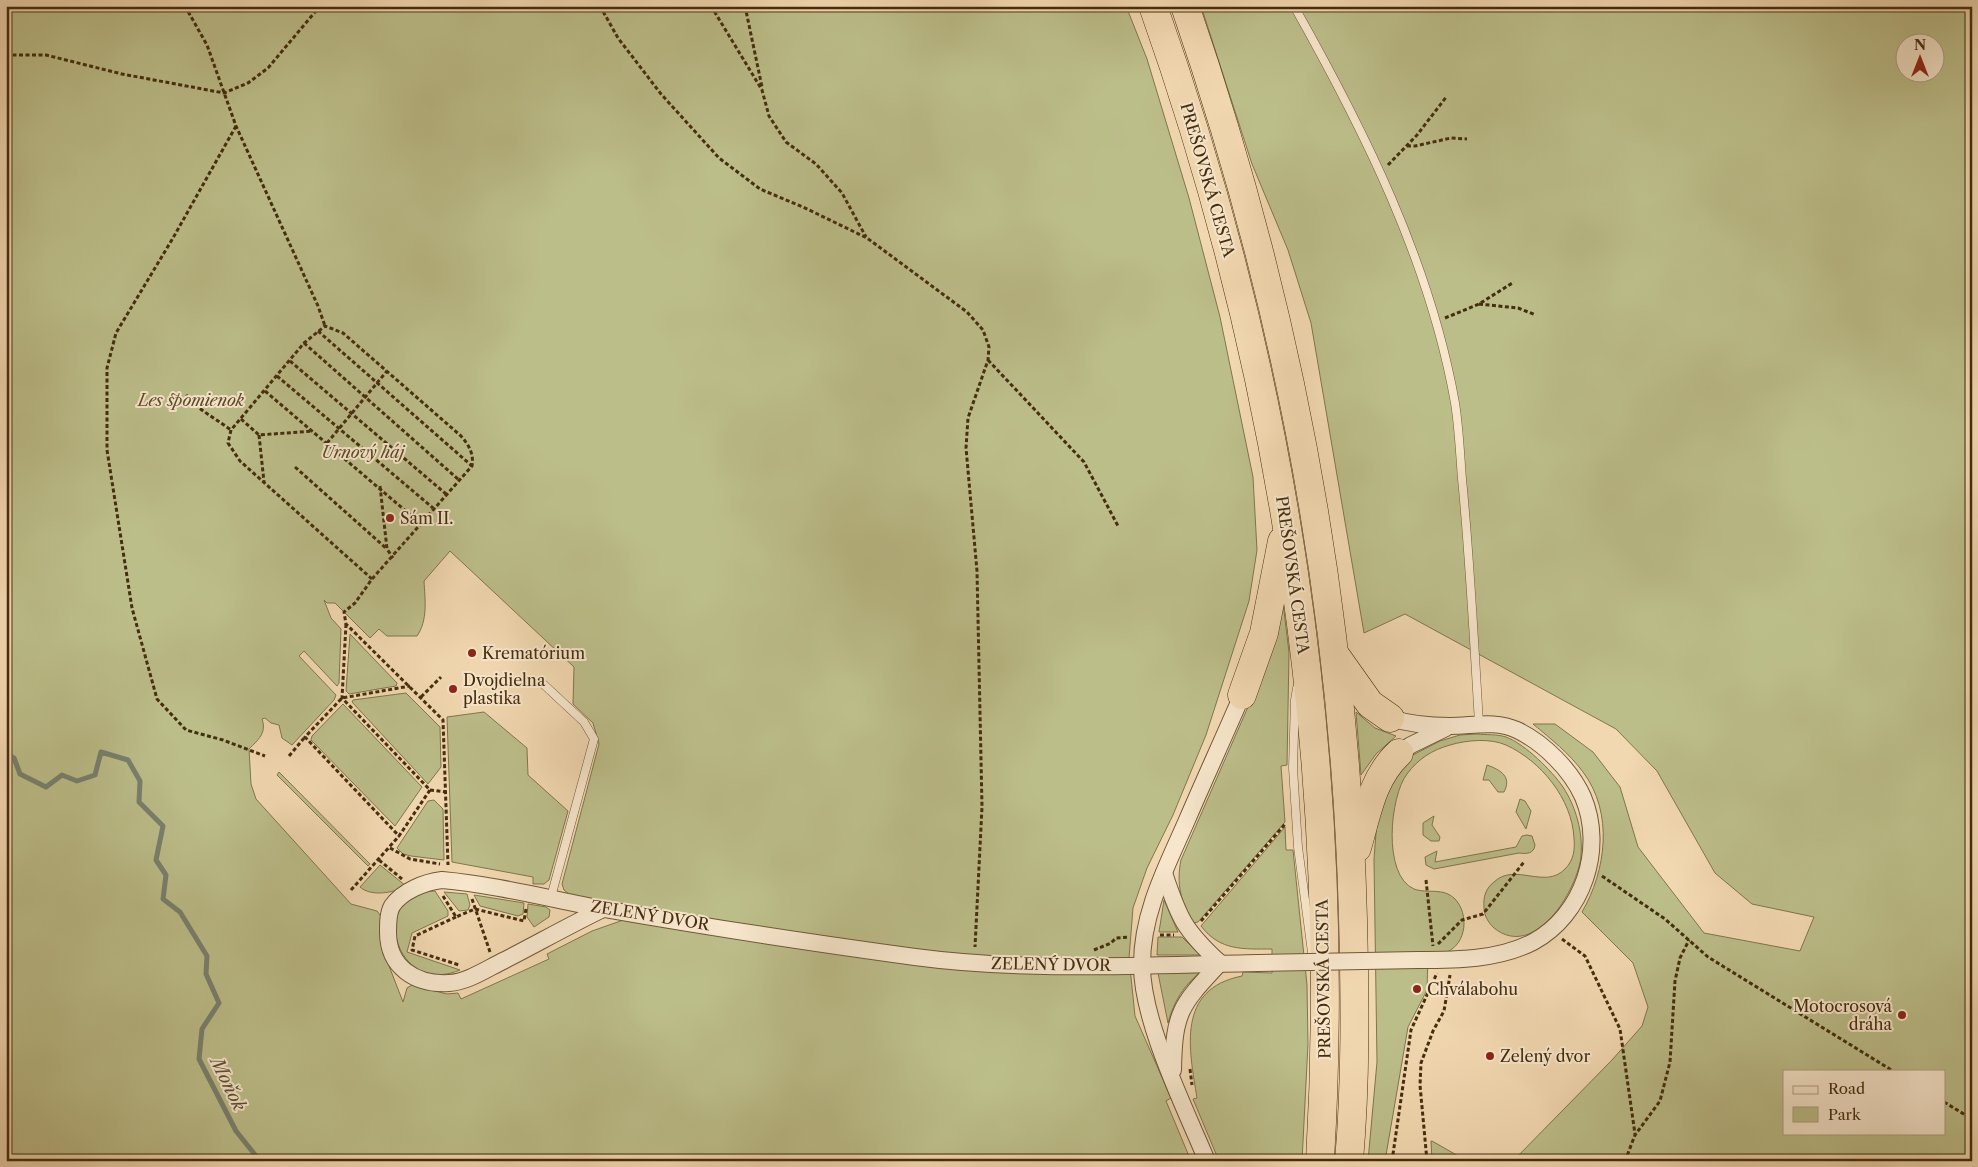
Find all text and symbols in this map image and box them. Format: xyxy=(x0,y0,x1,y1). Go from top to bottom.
north arrow xyxy=(1896,32,1946,82)
text: N xyxy=(1914,36,1926,54)
street label: PREŠOVSKÁ CESTA xyxy=(1176,100,1241,261)
park label: Les spomienok xyxy=(136,390,245,410)
park label: Urnový háj xyxy=(322,442,406,462)
street label: PREŠOVSKÁ CESTA xyxy=(1272,494,1315,657)
place label: Sám II. xyxy=(400,508,453,528)
marker: Sám II. xyxy=(384,512,396,524)
place label: Krematórium xyxy=(482,643,585,663)
marker: Krematórium xyxy=(466,647,478,659)
place label: Dvojdielna plastika xyxy=(463,670,546,708)
marker: Dvojdielna plastika xyxy=(447,683,459,695)
street label: ZELENÝ DVOR xyxy=(589,896,712,934)
street label: PREŠOVSKÁ CESTA xyxy=(1311,898,1334,1059)
street label: ZELENÝ DVOR xyxy=(991,953,1112,975)
place label: Chválabohu xyxy=(1427,979,1518,999)
marker: Chválabohu xyxy=(1411,983,1423,995)
place label: Motocrosová dráha xyxy=(1793,996,1893,1034)
marker: Motocrosová dráha xyxy=(1896,1009,1908,1021)
place label: Zelený dvor xyxy=(1500,1046,1590,1066)
marker: Zelený dvor xyxy=(1484,1050,1496,1062)
water label: Moňok xyxy=(205,1052,251,1115)
legend xyxy=(1783,1070,1946,1134)
text: Road xyxy=(1828,1079,1865,1098)
text: Park xyxy=(1828,1105,1862,1124)

